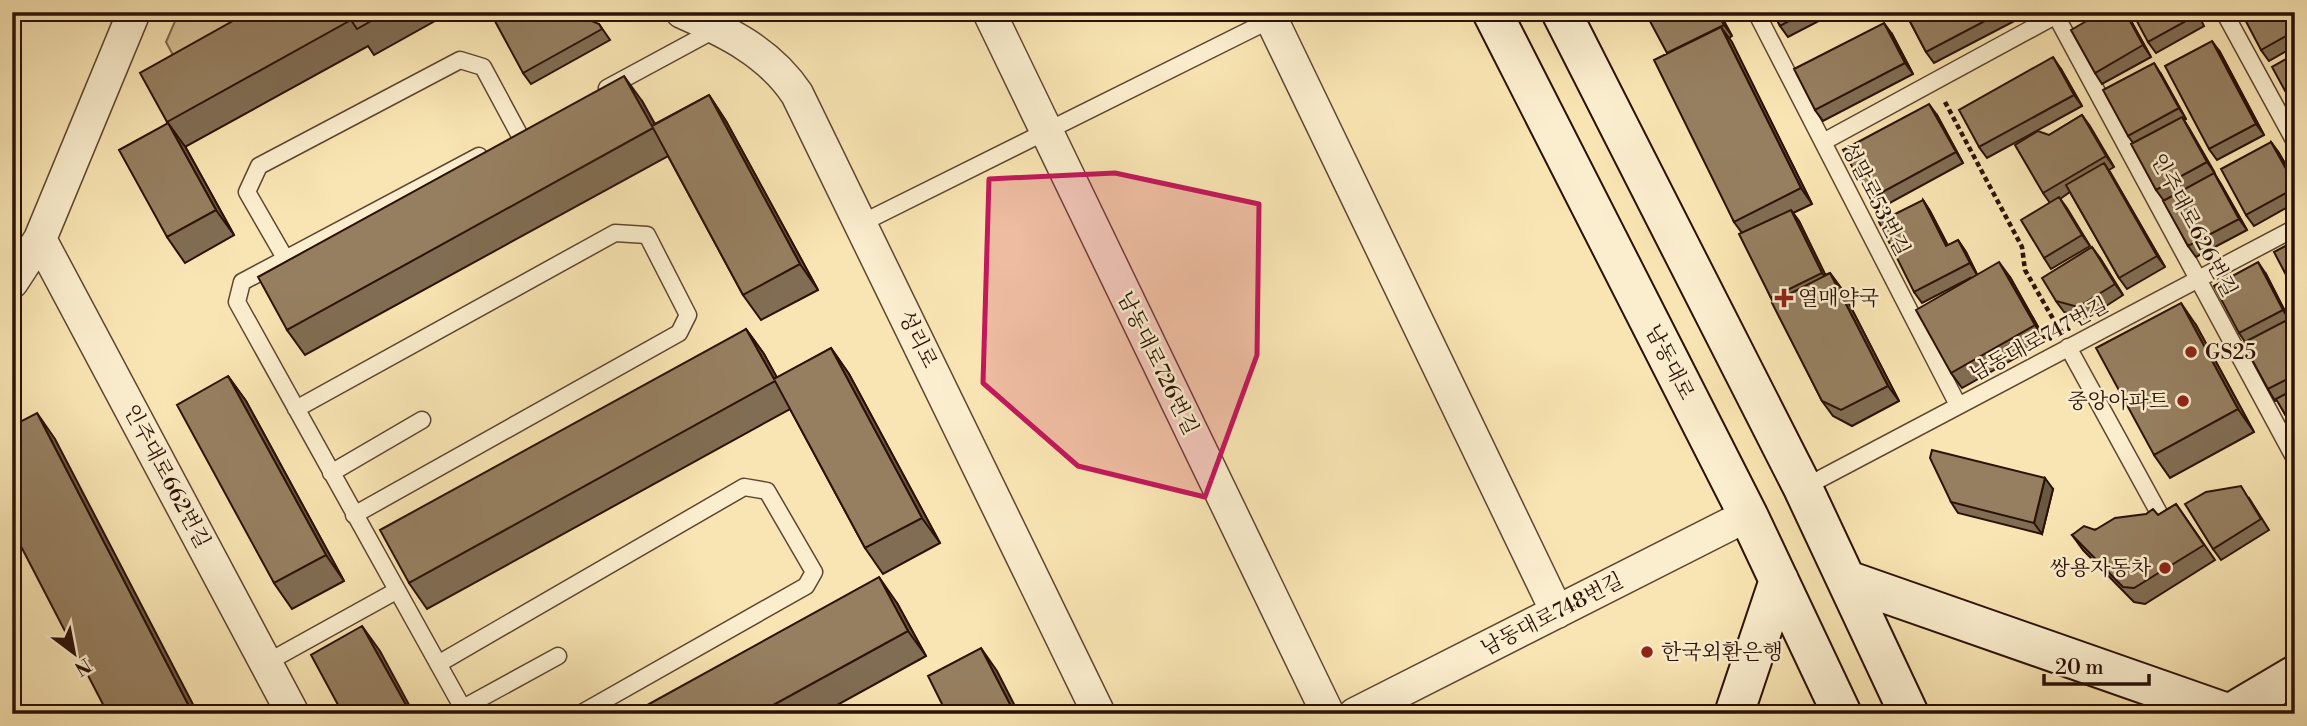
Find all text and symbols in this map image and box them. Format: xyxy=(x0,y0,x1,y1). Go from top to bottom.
street label: 성말로53번길 xyxy=(1835,138,1915,261)
street label: 인주대로626번길 xyxy=(2144,149,2242,302)
place label: 열매약국 xyxy=(1798,286,1879,312)
street label: 남동대로726번길 xyxy=(1111,287,1203,440)
marker: 열매약국 xyxy=(1776,290,1792,306)
street label: 남동대로747번길 xyxy=(1966,292,2113,387)
street label: 성리로 xyxy=(892,306,942,372)
street label: 남동대로 xyxy=(1639,320,1699,405)
place label: GS25 xyxy=(2205,340,2256,366)
marker: GS25 xyxy=(2183,344,2199,360)
place label: 중앙아파트 xyxy=(2068,389,2169,415)
marker: 중앙아파트 xyxy=(2175,393,2191,409)
street label: 인주대로662번길 xyxy=(117,400,215,553)
place label: 쌍용자동차 xyxy=(2050,556,2152,582)
marker: 쌍용자동차 xyxy=(2157,560,2173,576)
street label: 남동대로748번길 xyxy=(1477,568,1628,662)
north arrow xyxy=(38,618,108,688)
place label: 한국외환은행 xyxy=(1661,640,1783,666)
scale bar xyxy=(2044,642,2150,686)
marker: 한국외환은행 xyxy=(1639,644,1655,660)
text: N xyxy=(70,652,95,681)
text: 20 m xyxy=(2055,655,2104,681)

